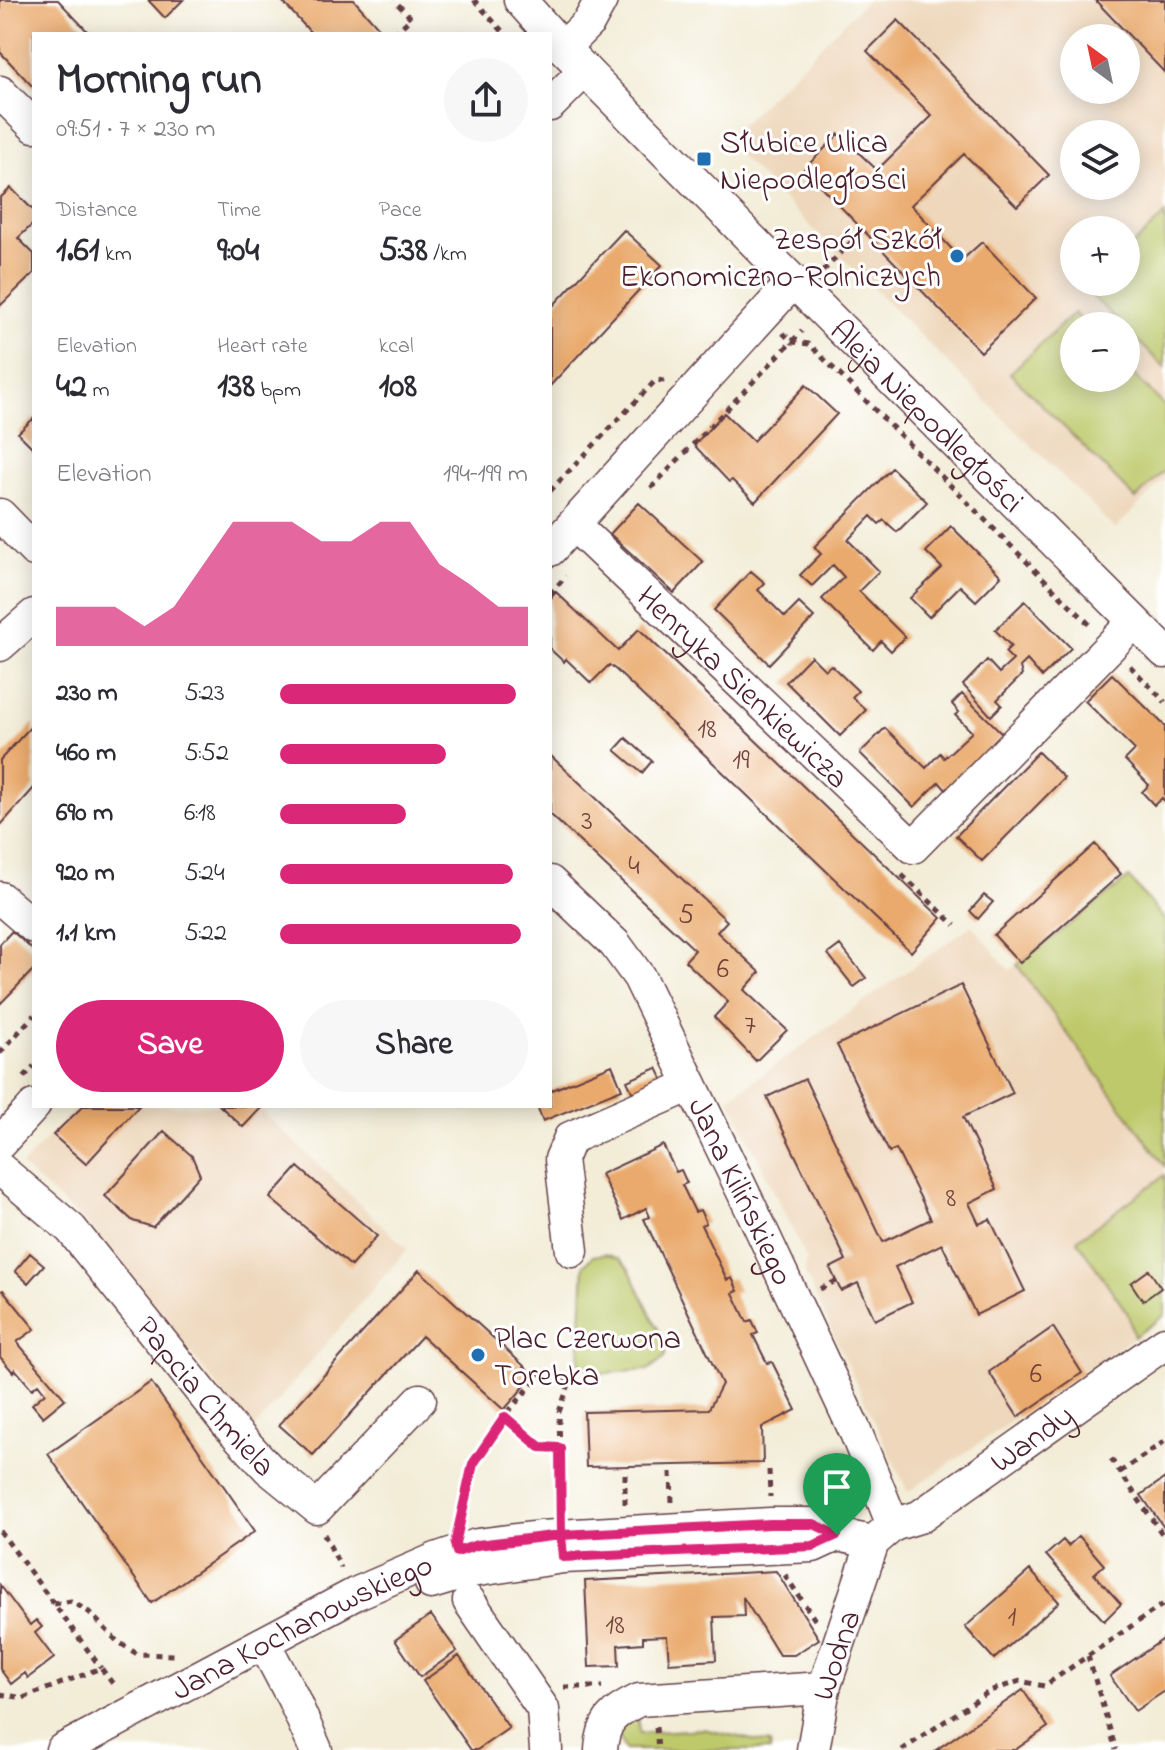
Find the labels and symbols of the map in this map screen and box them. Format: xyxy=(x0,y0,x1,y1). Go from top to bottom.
north arrow xyxy=(1060,24,1140,104)
place label: Słubice Ulica Niepodległości xyxy=(720,121,907,205)
marker: Słubice Ulica Niepodległości xyxy=(695,150,713,168)
place label: Zespół Szkół Ekonomiczno-Rolniczych xyxy=(620,218,942,302)
marker: Zespół Szkół Ekonomiczno-Rolniczych xyxy=(948,247,966,265)
street label: Aleja Niepodległości xyxy=(817,310,1033,525)
street label: Henryka Sienkiewicza xyxy=(624,576,858,801)
house number: 18 xyxy=(697,710,717,751)
house number: 19 xyxy=(732,741,750,782)
house number: 3 xyxy=(581,802,593,843)
house number: 4 xyxy=(628,847,640,888)
house number: 5 xyxy=(678,895,694,936)
house number: 6 xyxy=(717,950,729,991)
house number: 7 xyxy=(744,1006,756,1047)
street label: Jana Kilińskiego xyxy=(674,1090,804,1294)
house number: 8 xyxy=(946,1179,956,1220)
street label: Papcia Chmiela xyxy=(123,1307,285,1489)
place label: Plac Czerwona Torebka xyxy=(494,1317,681,1401)
marker: Plac Czerwona Torebka xyxy=(469,1346,487,1364)
house number: 6 xyxy=(1030,1355,1042,1396)
street label: Wandy xyxy=(982,1394,1085,1487)
pin xyxy=(803,1453,871,1535)
street label: Jana Kochanowskiego xyxy=(164,1543,441,1715)
house number: 1 xyxy=(1008,1598,1017,1639)
street label: Wodna xyxy=(801,1605,875,1707)
house number: 18 xyxy=(605,1606,625,1647)

